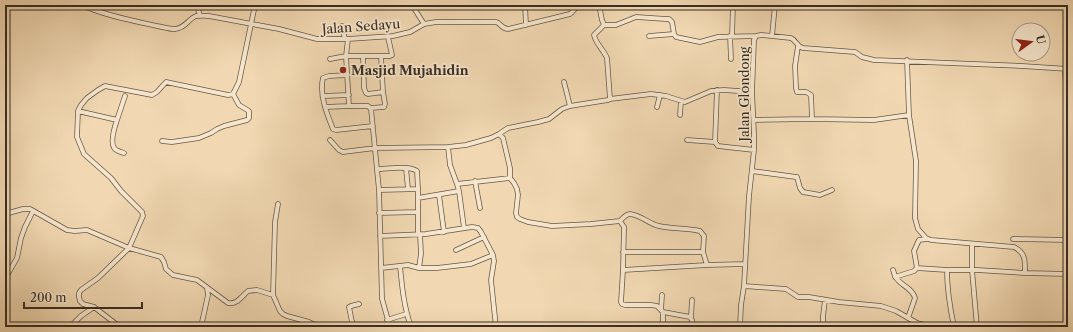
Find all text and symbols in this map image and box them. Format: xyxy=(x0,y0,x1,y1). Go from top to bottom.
street label: Jalan Sedayu xyxy=(319,15,401,37)
north arrow xyxy=(1011,22,1051,62)
text: U xyxy=(1033,34,1049,46)
street label: Jalan Glondong xyxy=(736,46,752,143)
place label: Masjid Mujahidin xyxy=(351,62,469,78)
marker: Masjid Mujahidin xyxy=(338,65,348,75)
scale bar xyxy=(24,284,142,310)
text: 200 m xyxy=(30,290,67,305)

